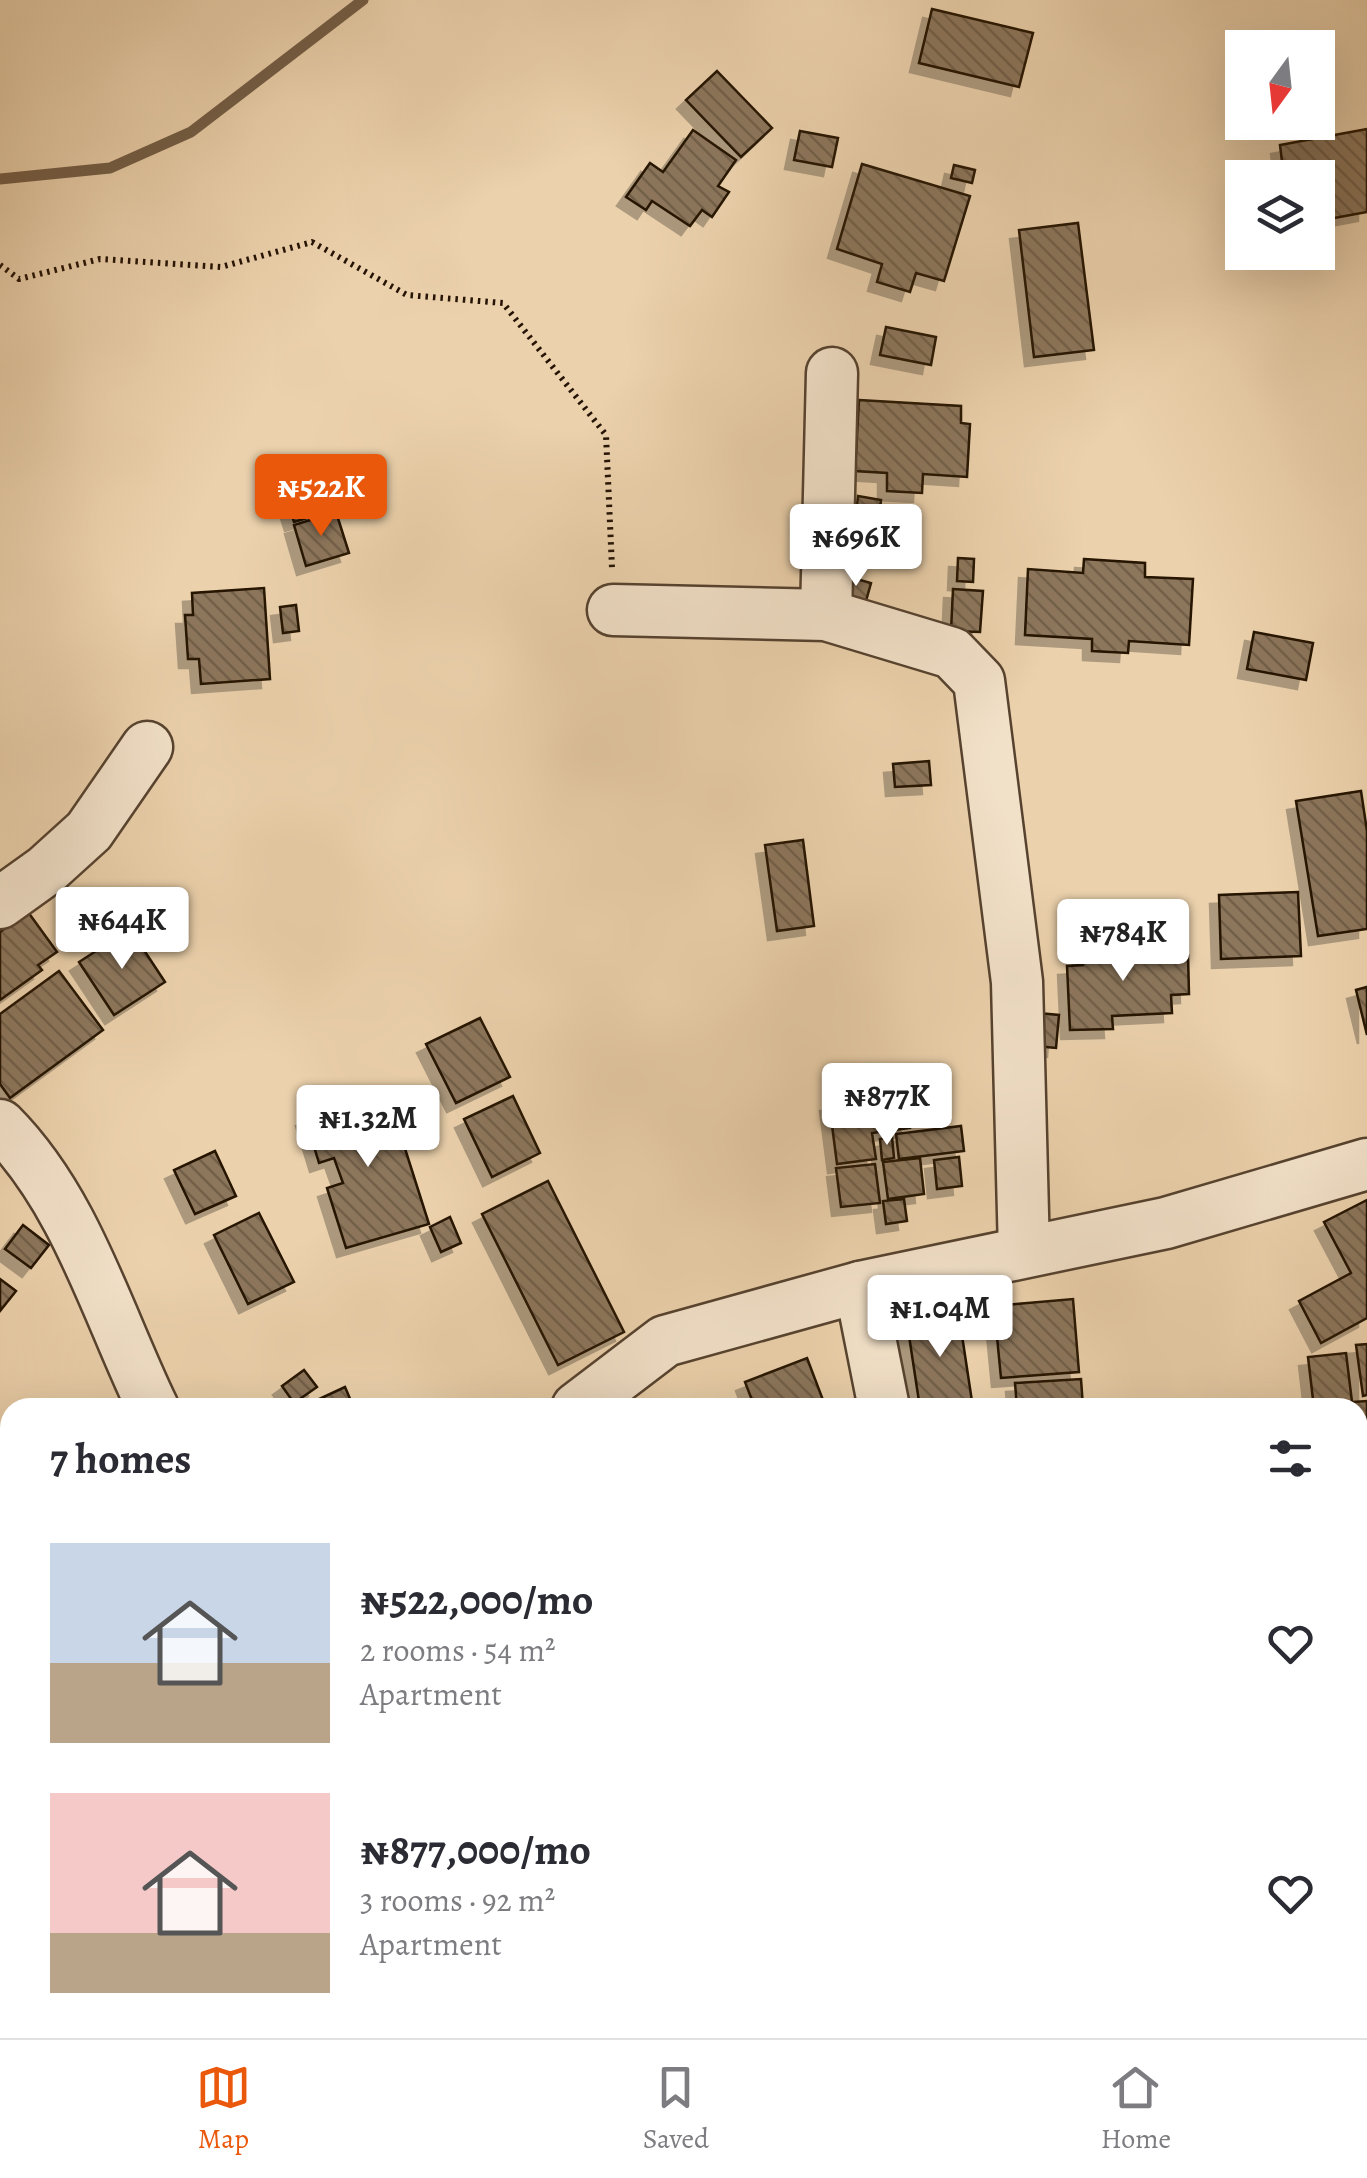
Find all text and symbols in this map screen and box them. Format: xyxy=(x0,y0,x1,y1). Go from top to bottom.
north arrow xyxy=(1225,30,1335,140)
map controls xyxy=(1225,30,1335,270)
button: layers xyxy=(1225,160,1335,270)
pin: ₦522K xyxy=(251,454,391,539)
text: ₦522K xyxy=(277,464,365,508)
pin: ₦696K xyxy=(786,504,926,589)
text: ₦696K xyxy=(812,514,900,558)
pin: ₦644K xyxy=(52,887,192,972)
text: ₦644K xyxy=(78,897,166,941)
pin: ₦784K xyxy=(1053,899,1193,984)
text: ₦784K xyxy=(1079,909,1167,953)
pin: ₦877K xyxy=(817,1063,957,1148)
text: ₦877K xyxy=(844,1073,930,1117)
pin: ₦1.32M xyxy=(287,1085,449,1170)
text: ₦1.32M xyxy=(319,1095,417,1139)
pin: ₦1.04M xyxy=(859,1275,1021,1360)
text: ₦1.04M xyxy=(890,1285,990,1329)
text: 7 homes xyxy=(50,1430,191,1487)
icon: filters xyxy=(1263,1431,1318,1486)
text: ₦522,000/mo xyxy=(360,1571,594,1628)
icon: home xyxy=(130,1583,250,1703)
icon: heart xyxy=(1263,1616,1318,1671)
text: 2 rooms · 54 m² xyxy=(360,1628,556,1672)
text: Apartment xyxy=(360,1672,502,1716)
text: ₦877,000/mo xyxy=(360,1821,591,1878)
icon: home xyxy=(130,1833,250,1953)
icon: heart xyxy=(1263,1866,1318,1921)
text: 3 rooms · 92 m² xyxy=(360,1878,555,1922)
text: Apartment xyxy=(360,1922,502,1966)
tab: Map xyxy=(196,2060,251,2158)
tab: Saved xyxy=(643,2060,709,2158)
tab: Home xyxy=(1101,2060,1171,2158)

